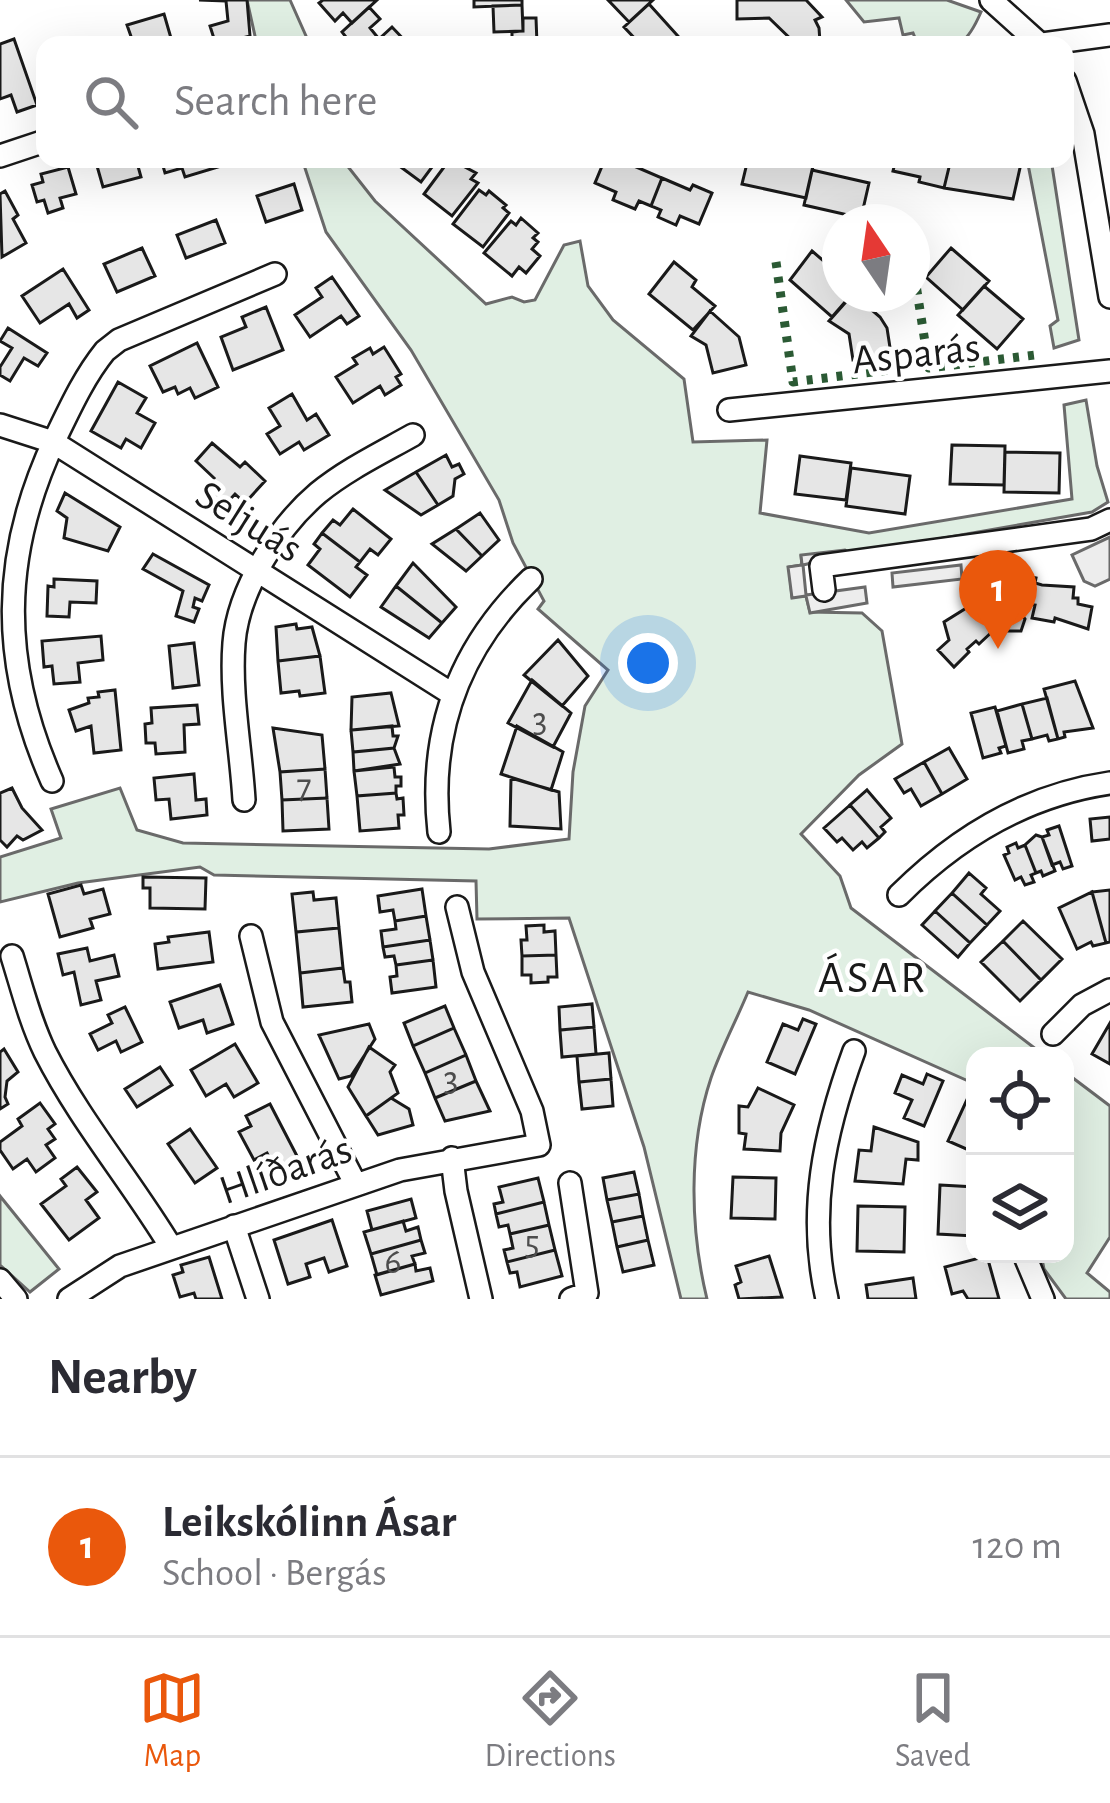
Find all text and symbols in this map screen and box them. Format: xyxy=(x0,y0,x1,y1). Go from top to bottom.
search box xyxy=(36,36,1074,168)
icon: search xyxy=(78,69,144,135)
text: Search here xyxy=(174,79,377,124)
north arrow xyxy=(822,204,930,312)
street label: Asparás xyxy=(850,326,982,382)
street label: Seljuás xyxy=(189,473,309,570)
pin: 1 xyxy=(959,550,1037,649)
your location xyxy=(618,633,678,693)
house number: 3 xyxy=(533,702,547,738)
house number: 7 xyxy=(296,769,312,805)
district label: ÁSAR xyxy=(818,952,928,1001)
map controls xyxy=(966,1047,1074,1263)
button: locate xyxy=(966,1047,1074,1155)
house number: 3 xyxy=(444,1061,458,1097)
street label: Hlíðarás xyxy=(214,1128,357,1212)
button: layers xyxy=(966,1155,1074,1263)
house number: 5 xyxy=(524,1225,540,1261)
house number: 6 xyxy=(385,1244,401,1280)
text: Nearby xyxy=(48,1352,197,1403)
text: Leikskólinn Ásar xyxy=(162,1500,457,1545)
text: 1 xyxy=(80,1527,94,1566)
text: 120 m xyxy=(973,1527,1062,1566)
text: School · Bergás xyxy=(162,1554,387,1593)
tab: Map xyxy=(139,1665,205,1777)
tab: Directions xyxy=(484,1665,616,1777)
tab: Saved xyxy=(895,1665,970,1777)

